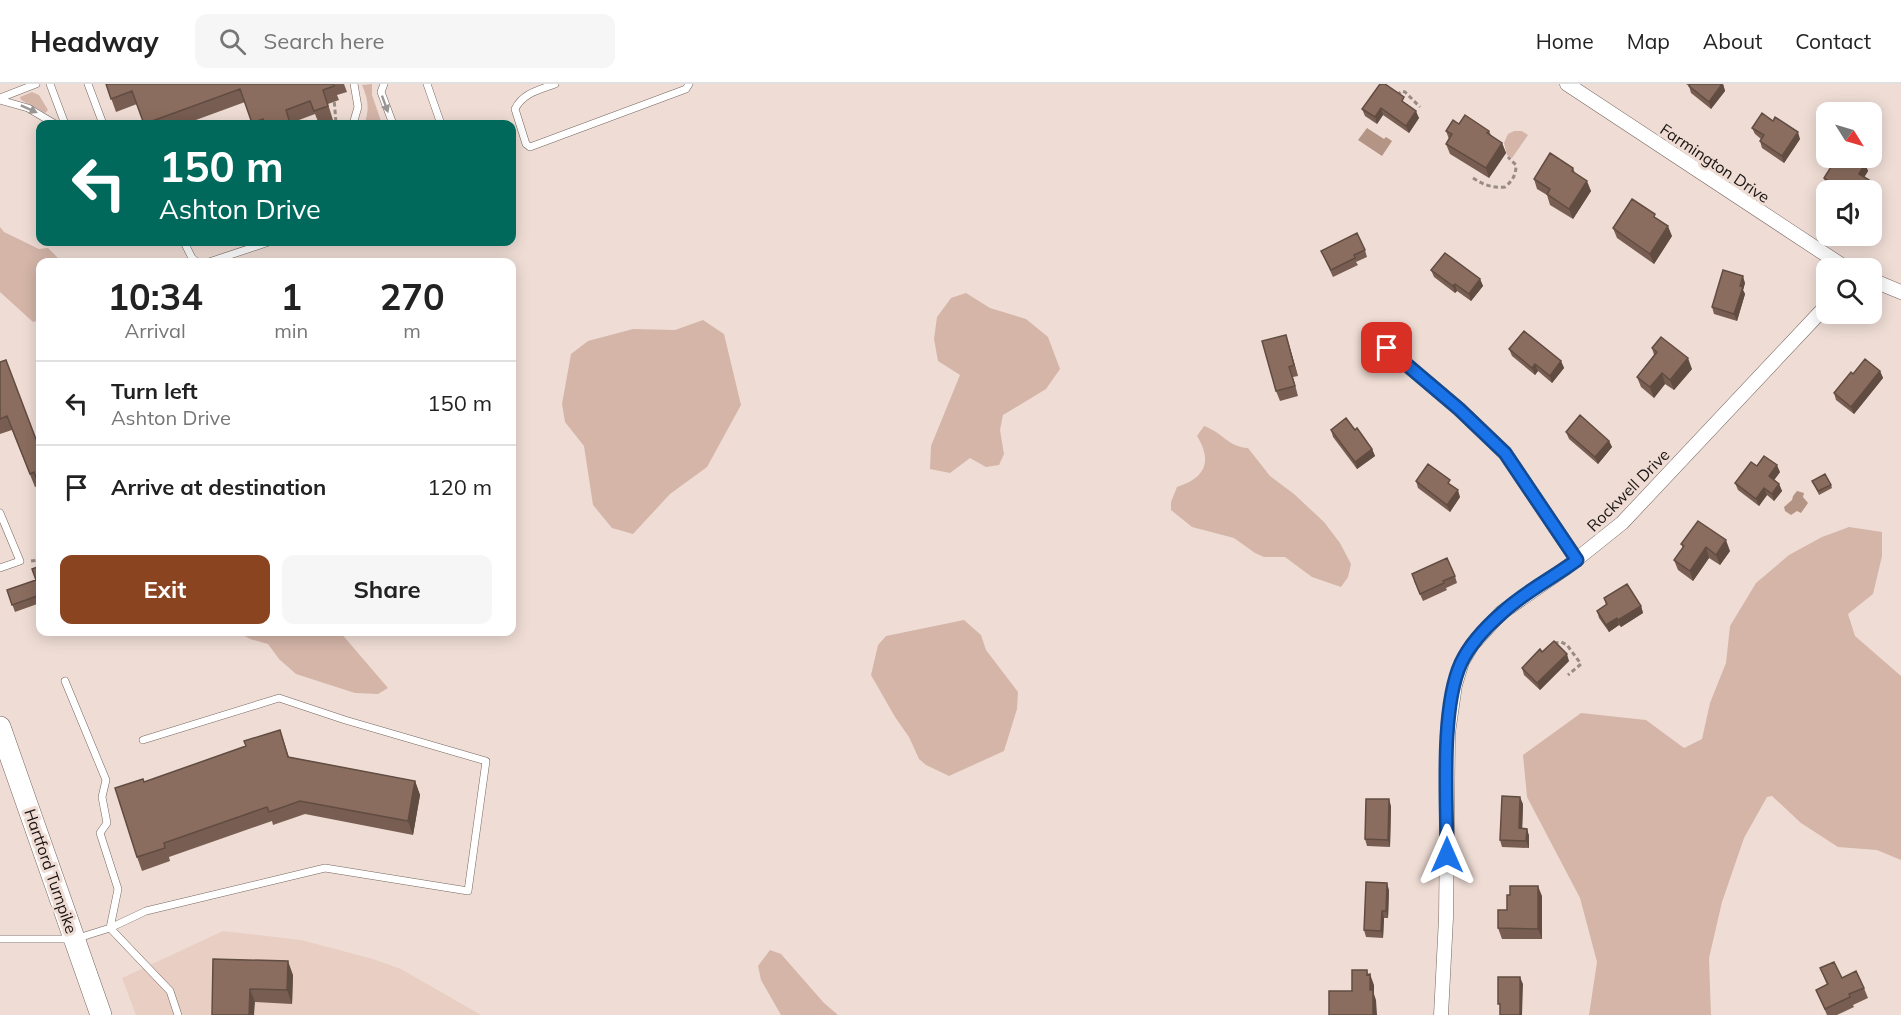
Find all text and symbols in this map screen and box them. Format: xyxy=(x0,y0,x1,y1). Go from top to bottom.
search box xyxy=(195,14,615,68)
text: Headway xyxy=(30,24,159,59)
icon: search xyxy=(216,25,249,58)
text: Search here xyxy=(264,27,385,55)
text: Home xyxy=(1536,28,1594,54)
text: Map xyxy=(1627,28,1670,54)
text: About xyxy=(1703,28,1762,54)
text: Contact xyxy=(1795,28,1871,54)
one-way arrow xyxy=(381,95,390,113)
north arrow xyxy=(1816,102,1882,168)
map controls xyxy=(1816,102,1882,324)
one-way arrow xyxy=(20,105,38,114)
street label: Farmington Drive xyxy=(1656,119,1774,207)
text: 150 m xyxy=(159,140,284,193)
icon: left xyxy=(60,144,138,222)
button: sound xyxy=(1816,180,1882,246)
text: Ashton Drive xyxy=(159,192,321,226)
button: search xyxy=(1816,258,1882,324)
text: 10:34 xyxy=(107,274,203,319)
text: 1 xyxy=(280,274,302,319)
text: 270 xyxy=(380,274,445,319)
text: Arrival xyxy=(125,318,186,343)
text: min xyxy=(274,318,308,343)
text: m xyxy=(403,318,421,343)
pin xyxy=(1361,322,1412,373)
icon: arrive xyxy=(1370,331,1403,364)
text: Turn left xyxy=(111,377,198,405)
icon: left xyxy=(60,387,93,420)
text: 150 m xyxy=(427,389,492,417)
text: Ashton Drive xyxy=(111,405,231,430)
street label: Rockwell Drive xyxy=(1582,444,1674,536)
icon: arrive xyxy=(60,471,93,504)
text: Arrive at destination xyxy=(111,473,326,501)
text: 120 m xyxy=(427,473,492,501)
button: Exit xyxy=(60,555,270,624)
button: Share xyxy=(282,555,492,624)
street label: Hartford Turnpike xyxy=(20,806,82,936)
position arrow xyxy=(1415,823,1479,887)

